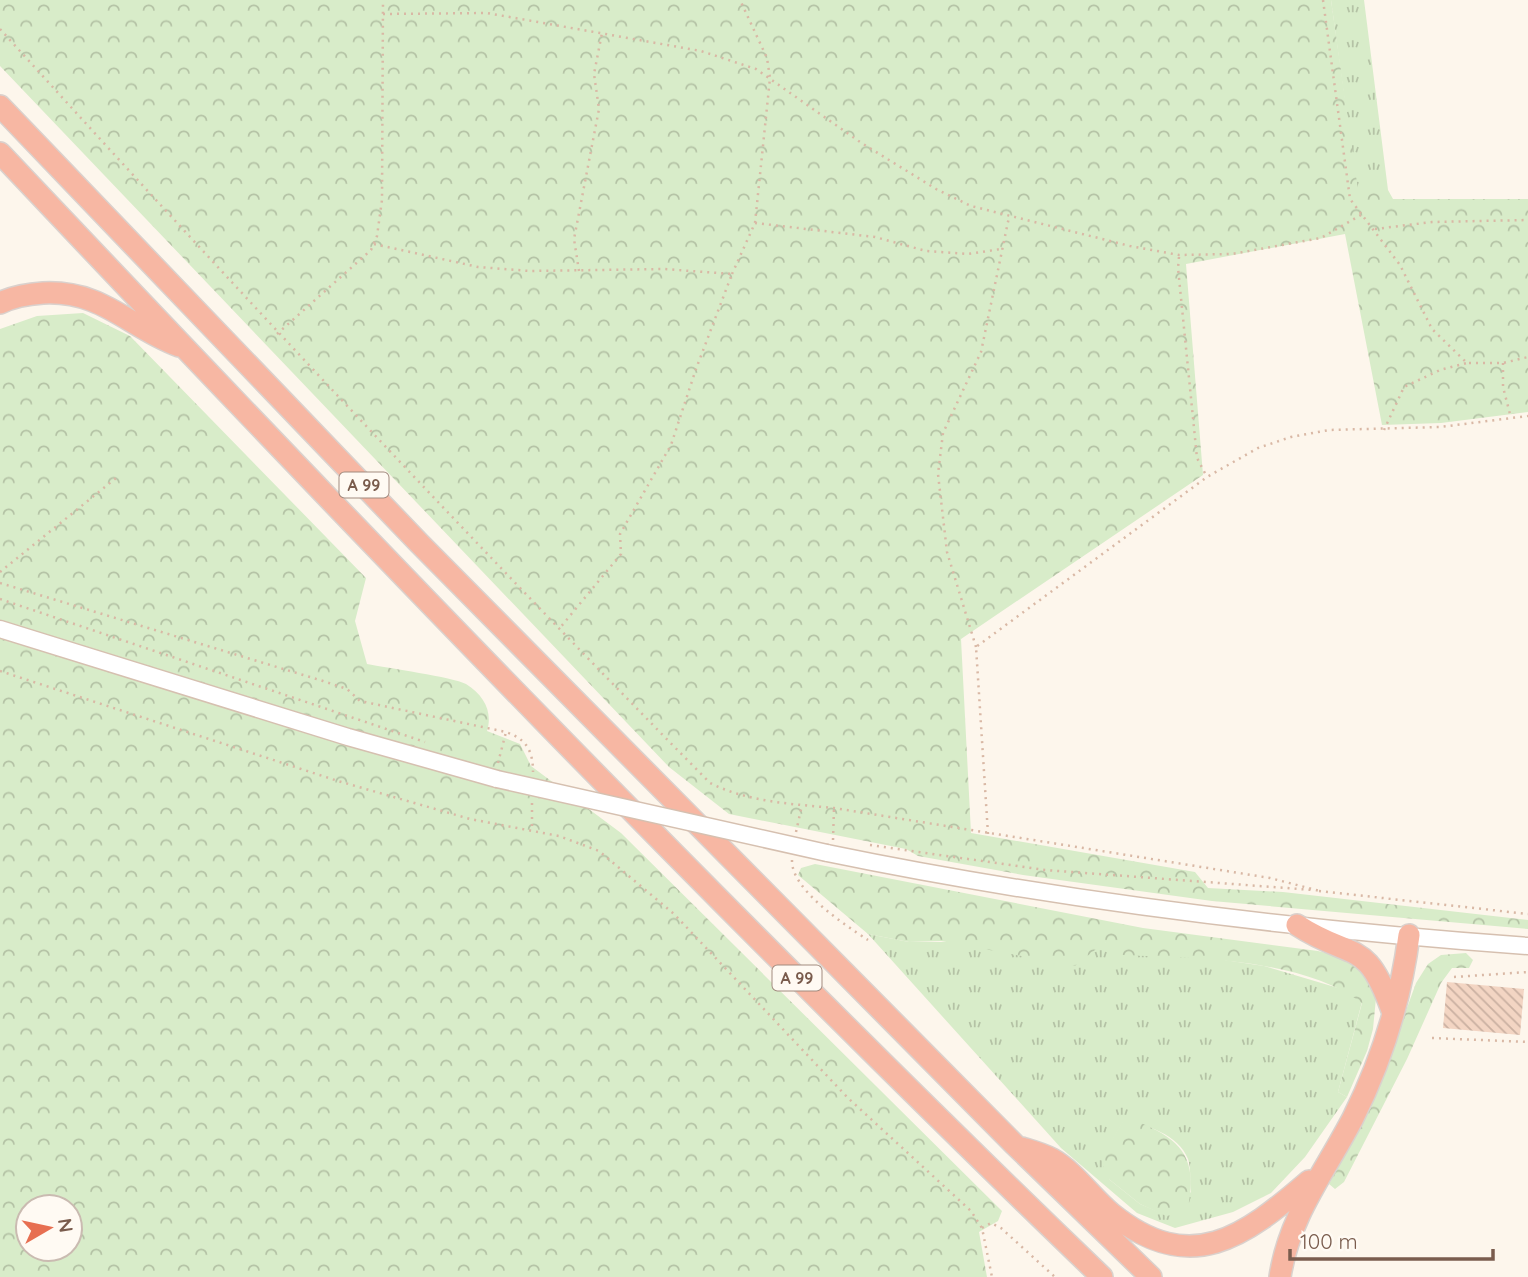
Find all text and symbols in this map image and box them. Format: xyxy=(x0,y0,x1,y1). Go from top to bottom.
road number: A 99 xyxy=(340,472,388,498)
road number: A 99 xyxy=(772,966,822,990)
north arrow xyxy=(14,1193,84,1263)
text: N xyxy=(53,1217,79,1234)
scale bar xyxy=(1290,1218,1493,1262)
text: 100 m xyxy=(1300,1228,1358,1254)

